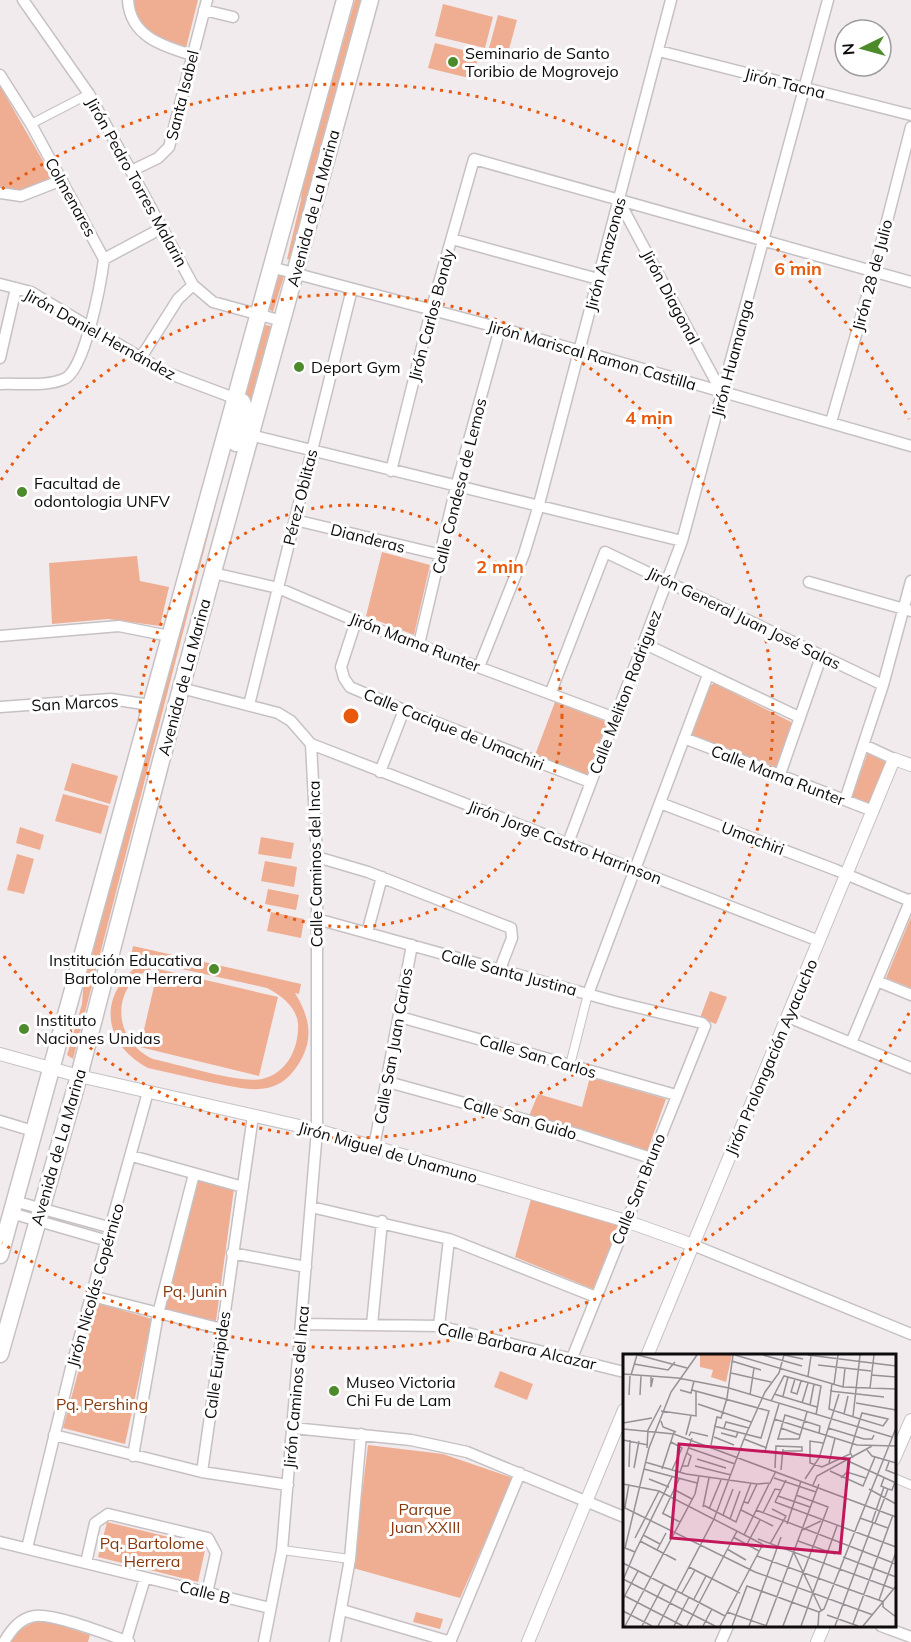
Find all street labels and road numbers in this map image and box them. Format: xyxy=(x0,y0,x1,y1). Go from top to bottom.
street label: Santa Isabel xyxy=(161,48,203,142)
street label: Jirón Tacna xyxy=(743,63,827,103)
street label: Jirón Pedro Torres Malarin xyxy=(82,94,192,270)
street label: Avenida de La Marina xyxy=(282,127,344,289)
street label: Colmenares xyxy=(41,154,101,240)
street label: Jirón Amazonas xyxy=(580,195,630,313)
street label: Jirón 28 de Julio xyxy=(848,217,896,333)
street label: Jirón Carlos Bondy xyxy=(404,246,458,383)
street label: Jirón Diagonal xyxy=(638,246,704,348)
street label: Jirón Daniel Hernández xyxy=(21,284,179,384)
street label: Jirón Huamanga xyxy=(707,297,757,419)
street label: Jirón Mariscal Ramon Castilla xyxy=(485,316,699,394)
street label: Calle Condesa de Lemos xyxy=(427,396,491,576)
street label: Pérez Oblitas xyxy=(278,447,322,547)
street label: Dianderas xyxy=(329,519,407,557)
street label: Jirón General Juan José Salas xyxy=(644,562,844,674)
street label: Avenida de La Marina xyxy=(153,596,215,758)
street label: Calle Meliton Rodriguez xyxy=(584,607,666,777)
street label: Jirón Mama Runter xyxy=(347,608,483,676)
street label: Calle Cacique de Umachiri xyxy=(361,684,547,774)
street label: San Marcos xyxy=(31,691,119,715)
street label: Calle Mama Runter xyxy=(708,740,848,810)
street label: Calle Caminos del Inca xyxy=(304,780,326,948)
street label: Jirón Jorge Castro Harrinson xyxy=(465,796,665,888)
street label: Umachiri xyxy=(719,817,787,859)
street label: Calle Santa Justina xyxy=(439,944,579,1000)
street label: Jirón Prolongación Ayacucho xyxy=(720,956,822,1158)
street label: Calle San Juan Carlos xyxy=(369,966,417,1126)
street label: Calle San Carlos xyxy=(477,1030,599,1082)
street label: Avenida de La Marina xyxy=(26,1066,90,1228)
street label: Calle San Guido xyxy=(461,1092,579,1144)
street label: Jirón Miguel de Unamuno xyxy=(296,1117,480,1187)
street label: Calle San Bruno xyxy=(607,1130,669,1248)
street label: Jirón Nicolás Copérnico xyxy=(62,1201,128,1369)
street label: Jirón Caminos del Inca xyxy=(279,1305,313,1469)
street label: Calle Euripides xyxy=(200,1310,234,1420)
street label: Calle Barbara Alcazar xyxy=(436,1318,599,1374)
street label: Calle B xyxy=(178,1576,232,1608)

